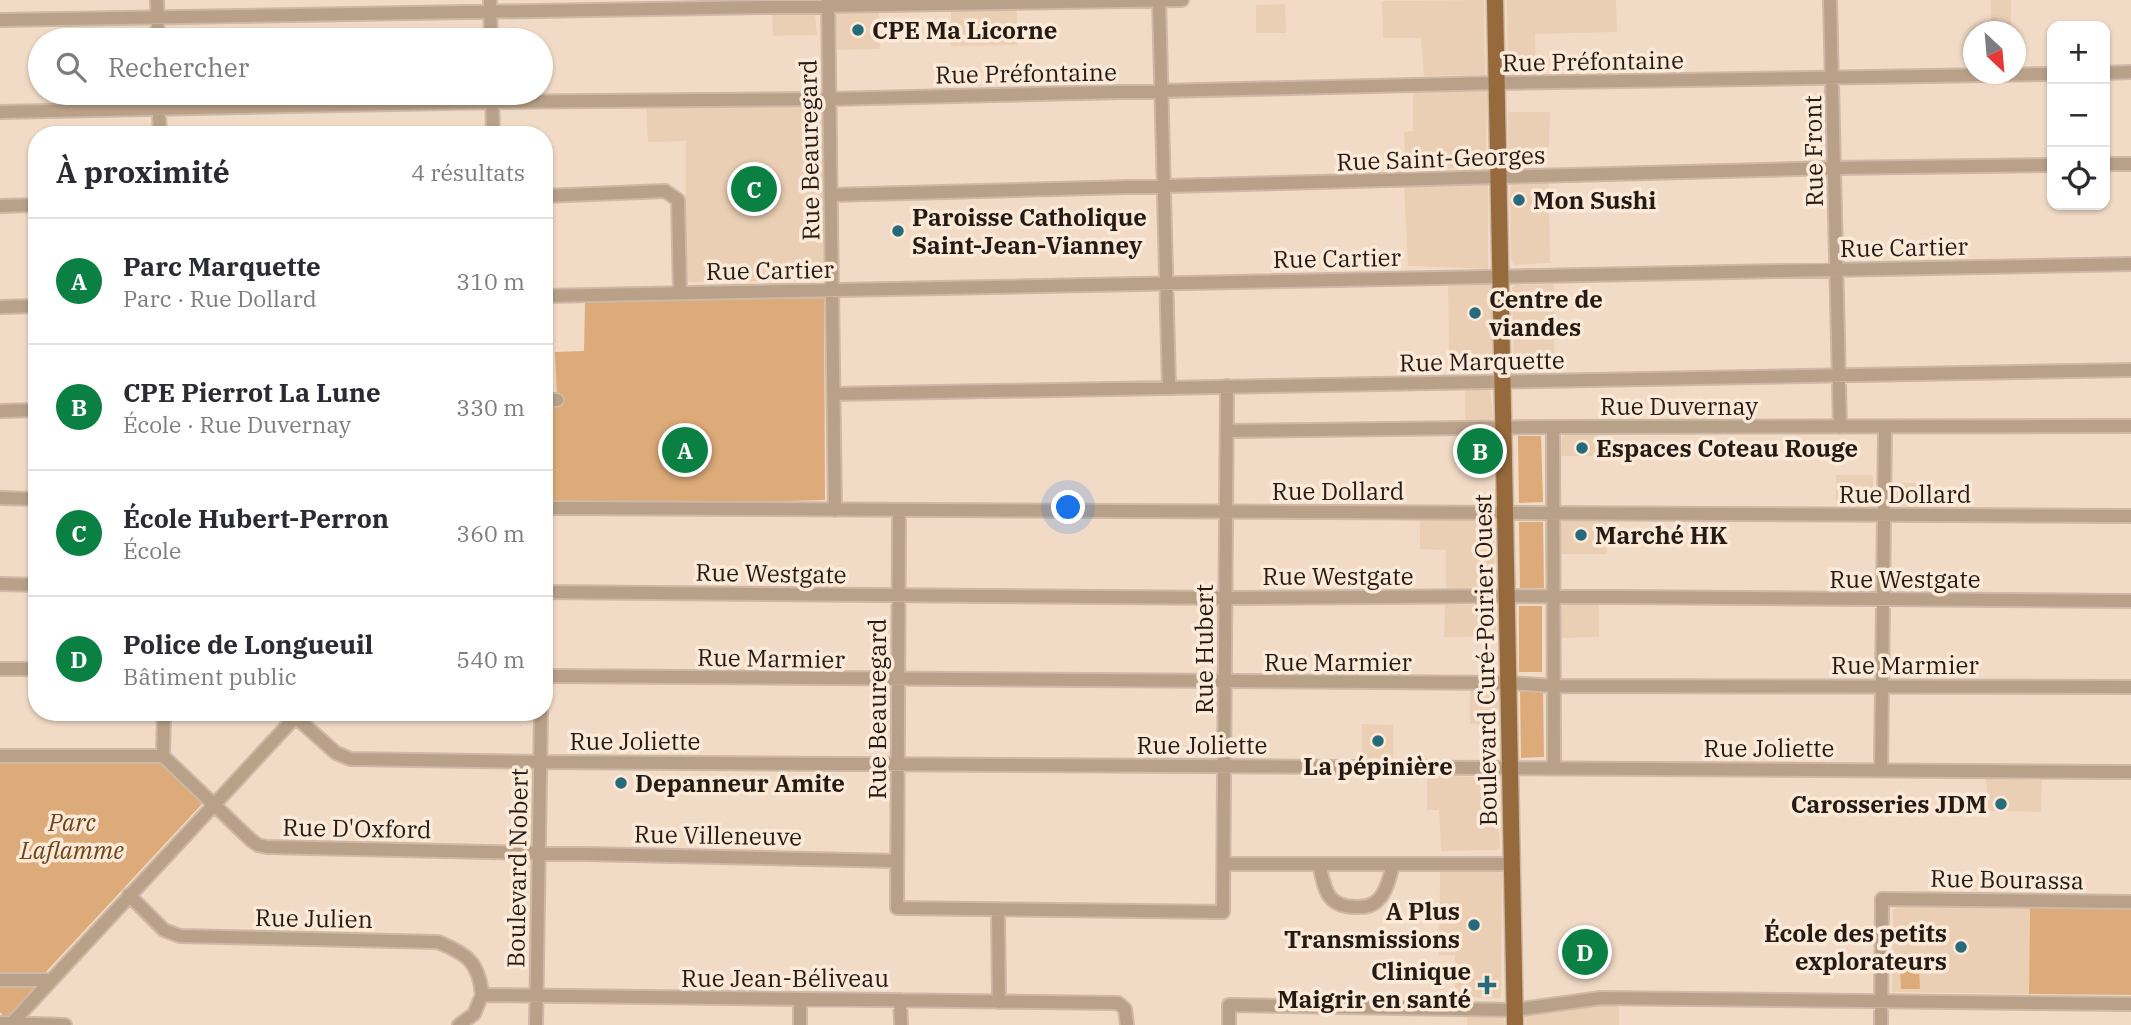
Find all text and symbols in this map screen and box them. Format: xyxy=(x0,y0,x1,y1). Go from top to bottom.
place label: CPE Ma Licorne xyxy=(872,14,1057,46)
north arrow xyxy=(1963,21,2026,84)
map controls xyxy=(2047,21,2110,210)
button: + xyxy=(2047,21,2110,84)
marker: CPE Ma Licorne xyxy=(850,22,866,38)
search box xyxy=(28,28,553,105)
street label: Rue Préfontaine xyxy=(1502,43,1684,79)
icon: search xyxy=(52,48,90,86)
text: Rechercher xyxy=(108,50,249,84)
street label: Rue Préfontaine xyxy=(935,55,1117,91)
street label: Rue Beauregard xyxy=(791,59,827,241)
button: − xyxy=(2047,84,2110,147)
street label: Rue Front xyxy=(1796,95,1830,207)
street label: Rue Saint-Georges xyxy=(1336,138,1546,178)
button: locate xyxy=(2047,147,2110,210)
text: À proximité xyxy=(56,152,230,191)
text: 4 résultats xyxy=(411,157,525,187)
pin: C xyxy=(731,163,777,215)
place label: Mon Sushi xyxy=(1533,184,1656,216)
marker: Mon Sushi xyxy=(1511,192,1527,208)
place label: Paroisse Catholique Saint-Jean-Vianney xyxy=(912,201,1147,261)
marker: Paroisse Catholique Saint-Jean-Vianney xyxy=(890,223,906,239)
street label: Rue Cartier xyxy=(1840,230,1969,264)
street label: Rue Cartier xyxy=(1273,241,1402,275)
text: Parc Marquette xyxy=(123,249,321,283)
street label: Rue Cartier xyxy=(706,253,835,287)
text: A xyxy=(71,266,87,296)
text: 310 m xyxy=(456,266,525,296)
text: Parc · Rue Dollard xyxy=(123,283,317,313)
place label: Centre de viandes xyxy=(1489,283,1603,343)
marker: Centre de viandes xyxy=(1467,305,1483,321)
street label: Rue Marquette xyxy=(1399,344,1565,378)
text: CPE Pierrot La Lune xyxy=(123,375,381,409)
street label: Rue Duvernay xyxy=(1600,390,1758,422)
text: B xyxy=(71,392,87,422)
text: 330 m xyxy=(456,392,525,422)
text: École · Rue Duvernay xyxy=(123,409,351,439)
pin: A xyxy=(662,424,708,476)
pin: B xyxy=(1457,425,1503,477)
place label: Espaces Coteau Rouge xyxy=(1596,432,1858,464)
marker: Espaces Coteau Rouge xyxy=(1574,440,1590,456)
street label: Rue Dollard xyxy=(1272,475,1404,507)
street label: Rue Dollard xyxy=(1839,478,1971,510)
your location xyxy=(1051,490,1085,524)
street label: Boulevard Curé-Poirier Ouest xyxy=(1466,494,1504,826)
text: École Hubert-Perron xyxy=(123,501,389,535)
text: C xyxy=(71,518,87,548)
text: 360 m xyxy=(456,518,525,548)
place label: Marché HK xyxy=(1595,519,1728,551)
marker: Marché HK xyxy=(1573,527,1589,543)
text: École xyxy=(123,535,181,565)
street label: Rue Westgate xyxy=(695,556,847,590)
street label: Rue Westgate xyxy=(1262,560,1414,592)
street label: Rue Westgate xyxy=(1829,563,1981,595)
street label: Rue Hubert xyxy=(1188,584,1220,714)
street label: Rue Beauregard xyxy=(861,618,893,800)
text: Police de Longueuil xyxy=(123,627,373,661)
street label: Rue Marmier xyxy=(697,641,846,675)
text: D xyxy=(70,644,88,674)
text: 540 m xyxy=(456,644,525,674)
street label: Rue Marmier xyxy=(1264,646,1412,678)
street label: Rue Marmier xyxy=(1831,649,1979,681)
text: Bâtiment public xyxy=(123,661,297,691)
street label: Rue Joliette xyxy=(570,725,700,757)
street label: Rue Joliette xyxy=(1137,729,1267,761)
street label: Rue Joliette xyxy=(1704,732,1834,764)
marker: La pépinière xyxy=(1370,733,1386,749)
place label: La pépinière xyxy=(1303,750,1453,782)
place label: Depanneur Amite xyxy=(635,767,845,799)
street label: Boulevard Nobert xyxy=(499,768,535,968)
marker: Depanneur Amite xyxy=(613,775,629,791)
place label: Carosseries JDM xyxy=(1791,788,1987,820)
marker: Carosseries JDM xyxy=(1993,796,2009,812)
park label: Parc Laflamme xyxy=(19,806,124,866)
street label: Rue D'Oxford xyxy=(282,811,432,845)
street label: Rue Villeneuve xyxy=(634,818,802,852)
street label: Rue Bourassa xyxy=(1930,862,2084,896)
place label: A Plus Transmissions xyxy=(1284,895,1460,955)
street label: Rue Julien xyxy=(255,901,373,935)
marker: A Plus Transmissions xyxy=(1466,917,1482,933)
place label: École des petits explorateurs xyxy=(1764,917,1947,977)
pin: D xyxy=(1562,926,1608,978)
marker: École des petits explorateurs xyxy=(1953,939,1969,955)
place label: Clinique Maigrir en santé xyxy=(1277,955,1471,1015)
street label: Rue Jean-Béliveau xyxy=(681,962,889,994)
marker: Clinique Maigrir en santé xyxy=(1477,975,1497,995)

